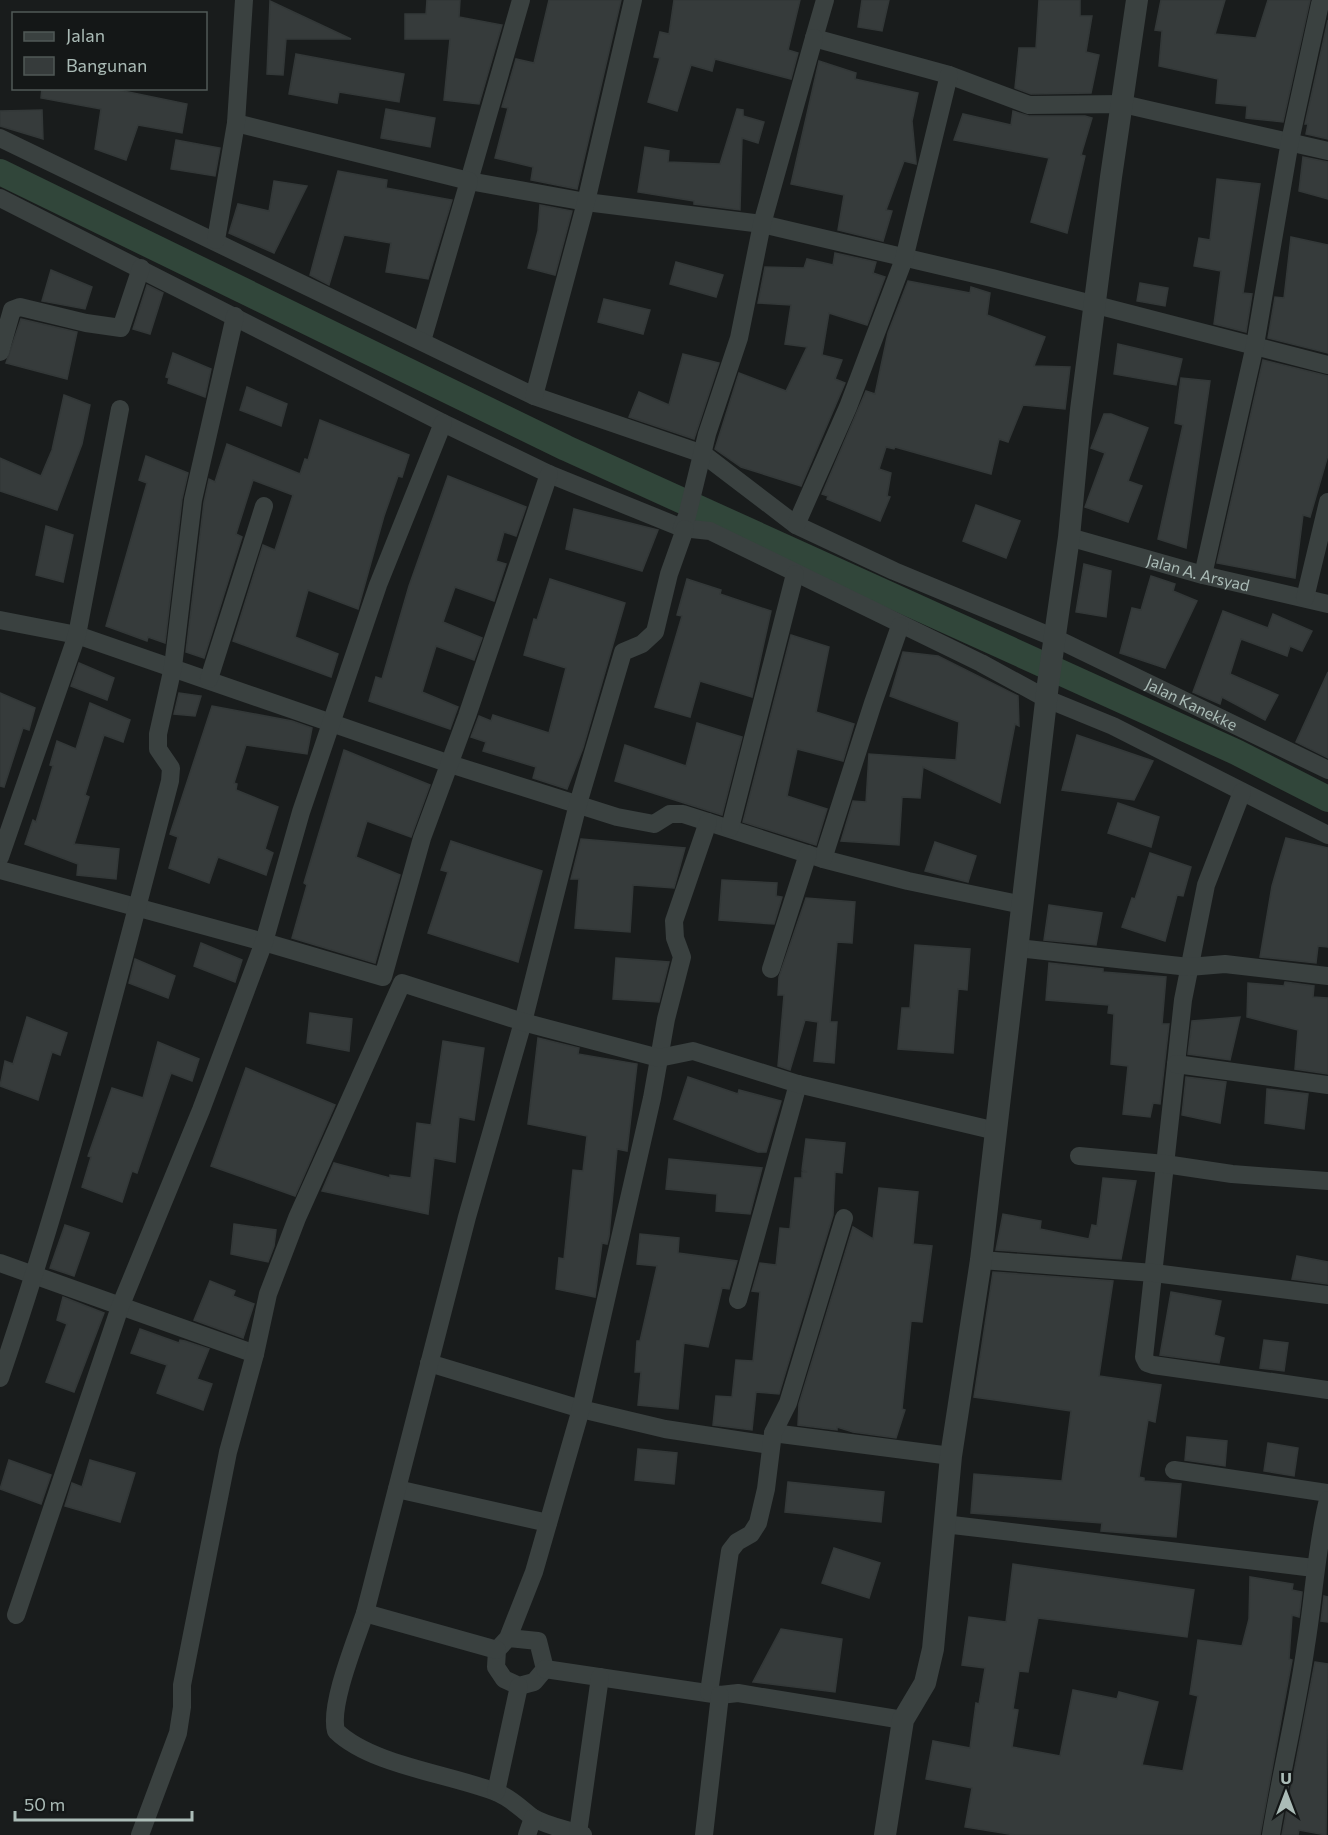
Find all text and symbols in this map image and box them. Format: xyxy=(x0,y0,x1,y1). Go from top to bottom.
legend xyxy=(12,12,207,90)
text: Jalan xyxy=(66,24,105,46)
text: Bangunan xyxy=(66,54,147,76)
street label: Jalan A. Arsyad xyxy=(1145,550,1252,595)
street label: Jalan Kanekke xyxy=(1143,673,1241,734)
north arrow xyxy=(1256,1763,1316,1823)
text: U xyxy=(1280,1768,1292,1787)
scale bar xyxy=(15,1784,192,1822)
text: 50 m xyxy=(24,1793,65,1815)

